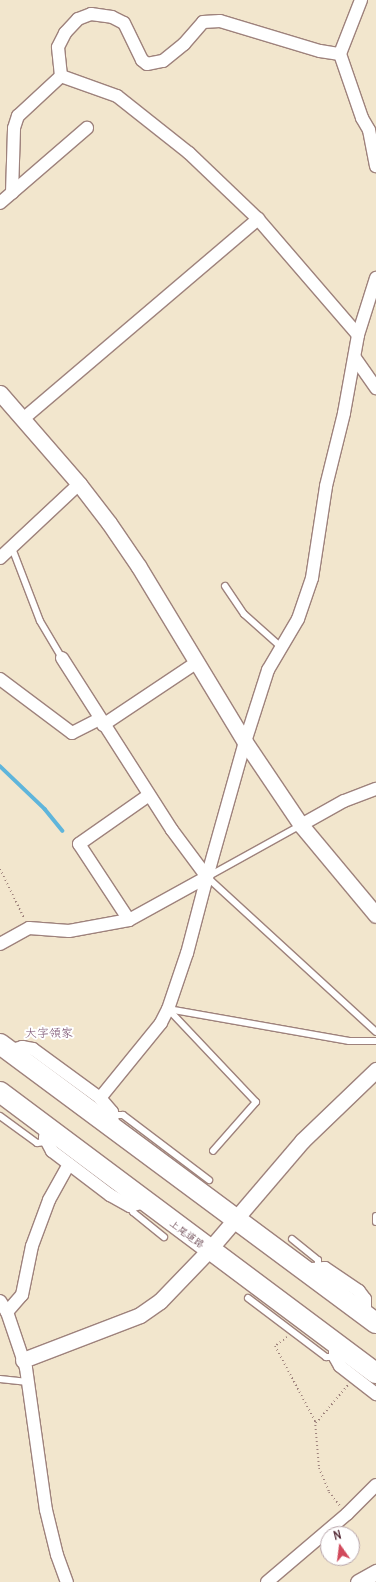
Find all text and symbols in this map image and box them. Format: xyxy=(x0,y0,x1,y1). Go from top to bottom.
district label: 大字領家 xyxy=(25,1026,73,1040)
street label: 上尾道路 xyxy=(167,1217,207,1251)
north arrow xyxy=(320,1526,360,1566)
text: N xyxy=(332,1528,343,1543)

